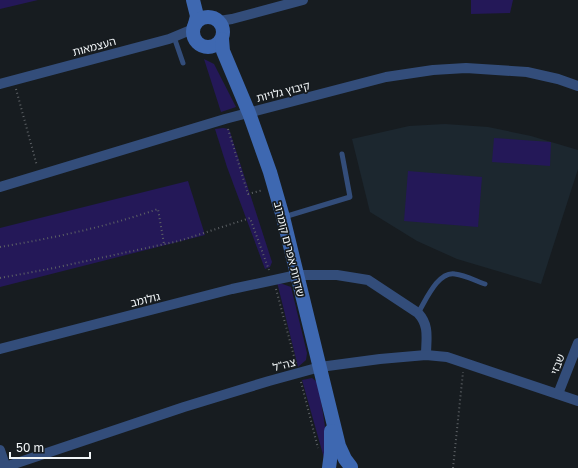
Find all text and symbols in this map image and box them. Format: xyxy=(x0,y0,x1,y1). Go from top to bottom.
street label: העצמאות xyxy=(71,34,117,58)
street label: קיבוץ גלויות xyxy=(255,78,311,104)
street label: שדרות אפרים קומרוב xyxy=(272,200,308,298)
street label: גולומב xyxy=(129,289,161,309)
street label: שבזי xyxy=(547,352,567,376)
street label: צה"ל xyxy=(271,355,297,373)
scale bar xyxy=(10,434,90,460)
text: 50 m xyxy=(16,440,44,455)

